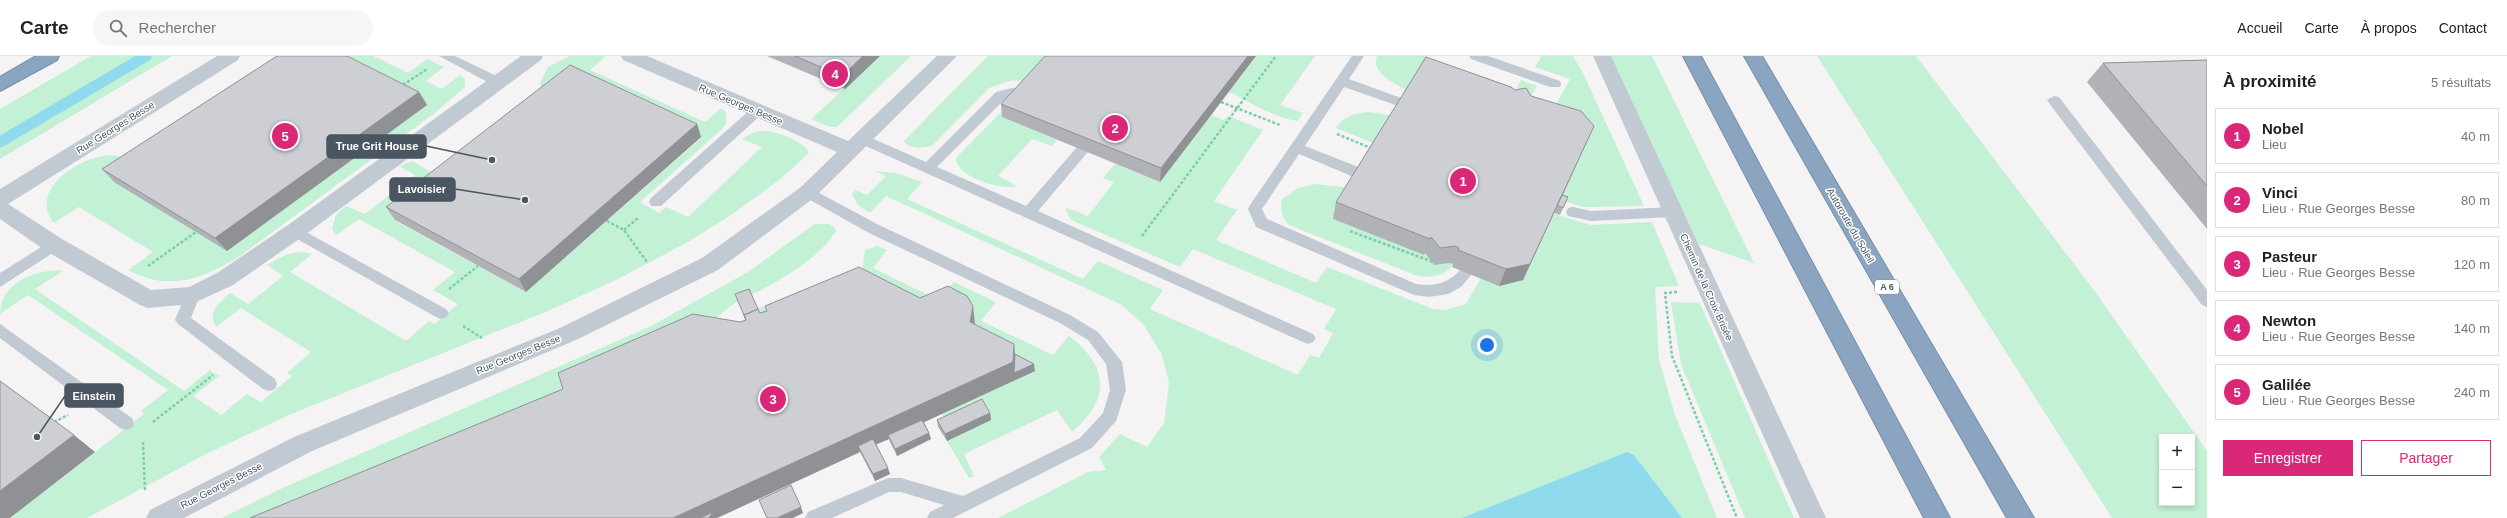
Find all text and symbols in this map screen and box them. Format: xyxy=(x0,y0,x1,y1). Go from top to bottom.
search box xyxy=(93,10,373,46)
text: Carte xyxy=(20,17,69,38)
icon: search xyxy=(107,17,129,39)
text: Rechercher xyxy=(139,19,216,36)
text: Accueil xyxy=(2237,20,2282,36)
text: Carte xyxy=(2304,20,2339,36)
text: À propos xyxy=(2361,20,2417,36)
text: Contact xyxy=(2439,20,2487,36)
pin: 4 xyxy=(822,59,848,89)
text: À proximité xyxy=(2223,72,2317,91)
text: 5 résultats xyxy=(2431,75,2491,90)
street label: Rue Georges Besse xyxy=(697,82,785,127)
street label: Rue Georges Besse xyxy=(74,99,157,156)
pin: 2 xyxy=(1102,113,1128,143)
text: Nobel xyxy=(2262,120,2304,137)
pin: 5 xyxy=(272,121,298,151)
text: 1 xyxy=(2233,129,2241,144)
text: 40 m xyxy=(2461,129,2490,144)
callout: True Grit House xyxy=(327,135,426,158)
text: Lieu xyxy=(2262,137,2287,152)
text: True Grit House xyxy=(336,140,418,152)
pin: 1 xyxy=(1450,166,1476,196)
callout: Lavoisier xyxy=(390,178,455,201)
text: Lavoisier xyxy=(398,183,447,195)
text: Vinci xyxy=(2262,184,2298,201)
street label: Autoroute du Soleil xyxy=(1825,186,1876,265)
text: 2 xyxy=(2233,193,2241,208)
text: 80 m xyxy=(2461,193,2490,208)
text: Lieu · Rue Georges Besse xyxy=(2262,201,2415,216)
street label: Chemin de la Croix Brisée xyxy=(1678,232,1735,343)
text: Pasteur xyxy=(2262,248,2317,265)
text: 3 xyxy=(2233,257,2241,272)
text: 120 m xyxy=(2454,257,2490,272)
text: Lieu · Rue Georges Besse xyxy=(2262,265,2415,280)
road number: A 6 xyxy=(1875,280,1899,294)
text: Newton xyxy=(2262,312,2316,329)
text: 4 xyxy=(2233,321,2241,336)
text: 140 m xyxy=(2454,321,2490,336)
text: Lieu · Rue Georges Besse xyxy=(2262,329,2415,344)
street label: Rue Georges Besse xyxy=(474,332,562,376)
your location xyxy=(1477,335,1497,355)
text: Galilée xyxy=(2262,376,2311,393)
callout: Einstein xyxy=(65,384,123,407)
pin: 3 xyxy=(760,384,786,414)
text: 5 xyxy=(2233,385,2241,400)
text: 240 m xyxy=(2454,385,2490,400)
text: Einstein xyxy=(73,390,116,402)
text: Lieu · Rue Georges Besse xyxy=(2262,393,2415,408)
map controls xyxy=(2159,434,2195,506)
button: + xyxy=(2159,434,2195,470)
button: Enregistrer xyxy=(2223,440,2353,476)
button: Partager xyxy=(2361,440,2491,476)
street label: Rue Georges Besse xyxy=(179,460,264,511)
button: − xyxy=(2159,470,2195,506)

